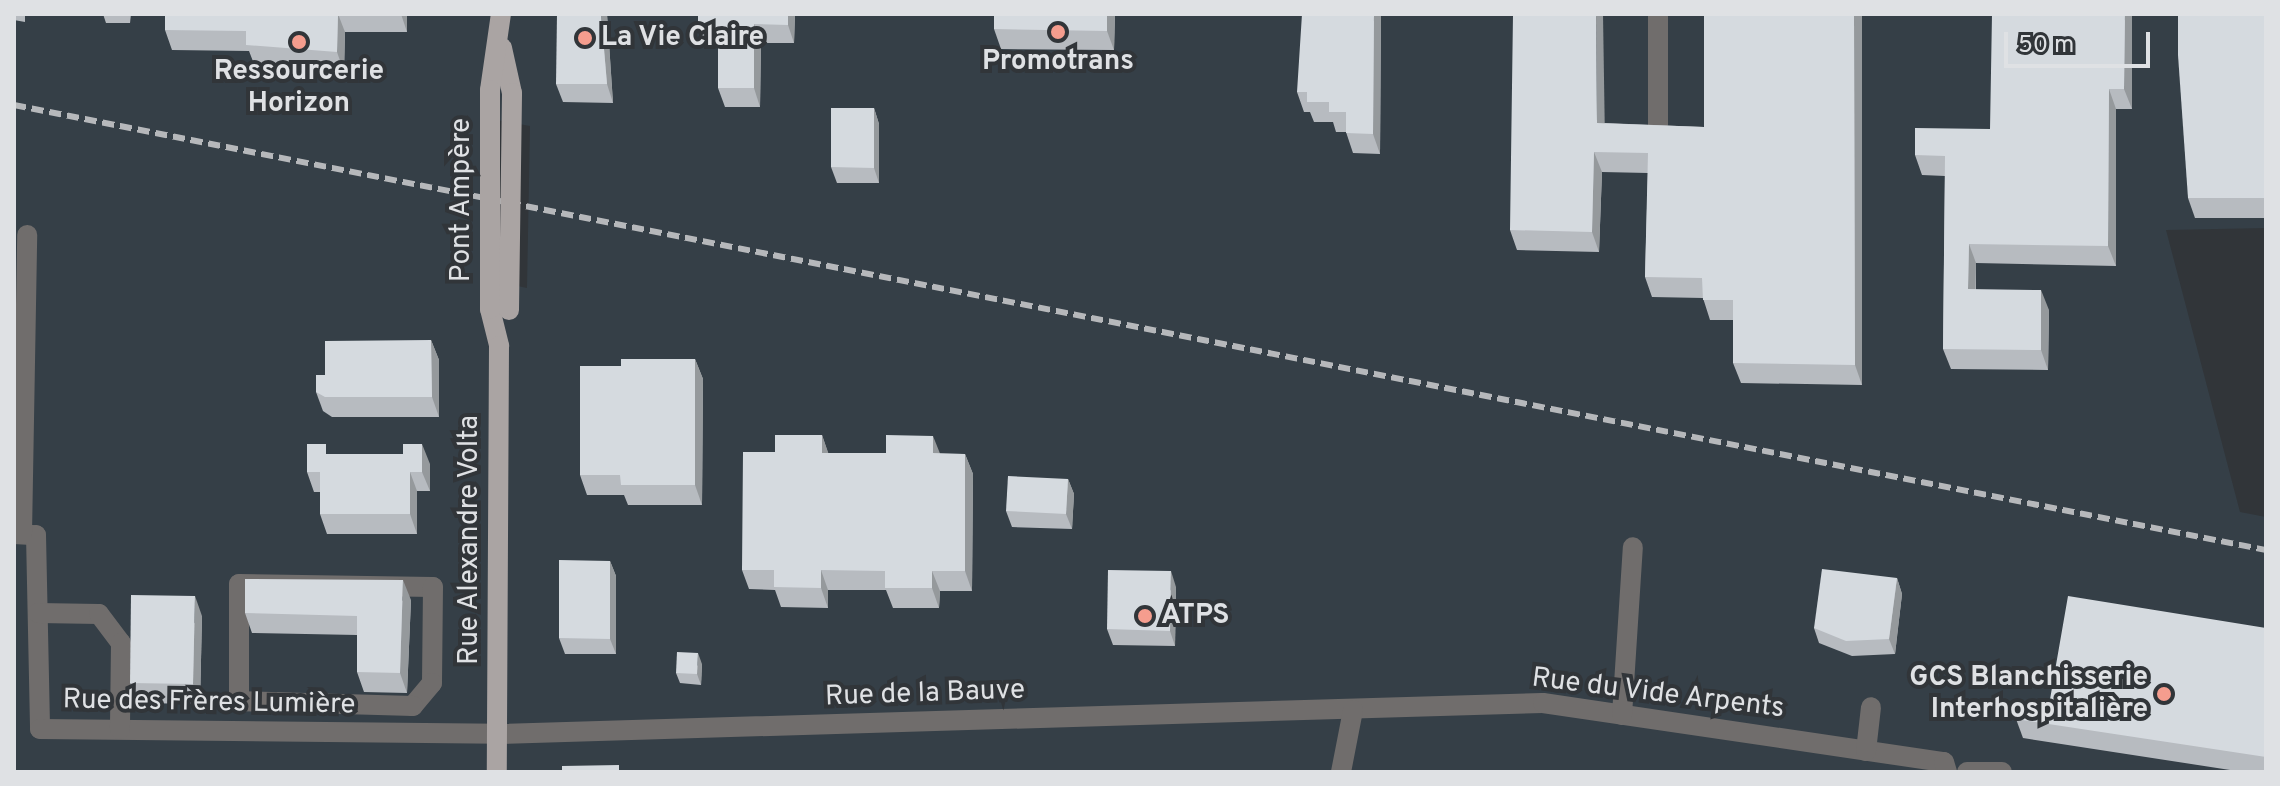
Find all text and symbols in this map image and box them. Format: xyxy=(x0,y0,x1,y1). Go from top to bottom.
scale bar xyxy=(2008,16,2154,66)
place label: La Vie Claire xyxy=(601,21,765,55)
marker: Promotrans xyxy=(1049,23,1067,41)
marker: La Vie Claire xyxy=(576,29,594,47)
text: 50 m xyxy=(2018,31,2074,61)
marker: Ressourcerie Horizon xyxy=(290,33,308,51)
place label: Promotrans xyxy=(982,45,1134,79)
place label: Ressourcerie Horizon xyxy=(214,55,384,121)
street label: Pont Ampère xyxy=(445,117,479,283)
street label: Rue Alexandre Volta xyxy=(453,414,487,666)
place label: ATPS xyxy=(1161,599,1229,633)
marker: ATPS xyxy=(1136,607,1154,625)
place label: GCS Blanchisserie Interhospitalière xyxy=(1909,661,2148,727)
street label: Rue du Vide Arpents xyxy=(1529,662,1787,726)
street label: Rue de la Bauve xyxy=(824,674,1026,714)
street label: Rue des Frères Lumière xyxy=(62,684,356,722)
marker: GCS Blanchisserie Interhospitalière xyxy=(2155,685,2173,703)

